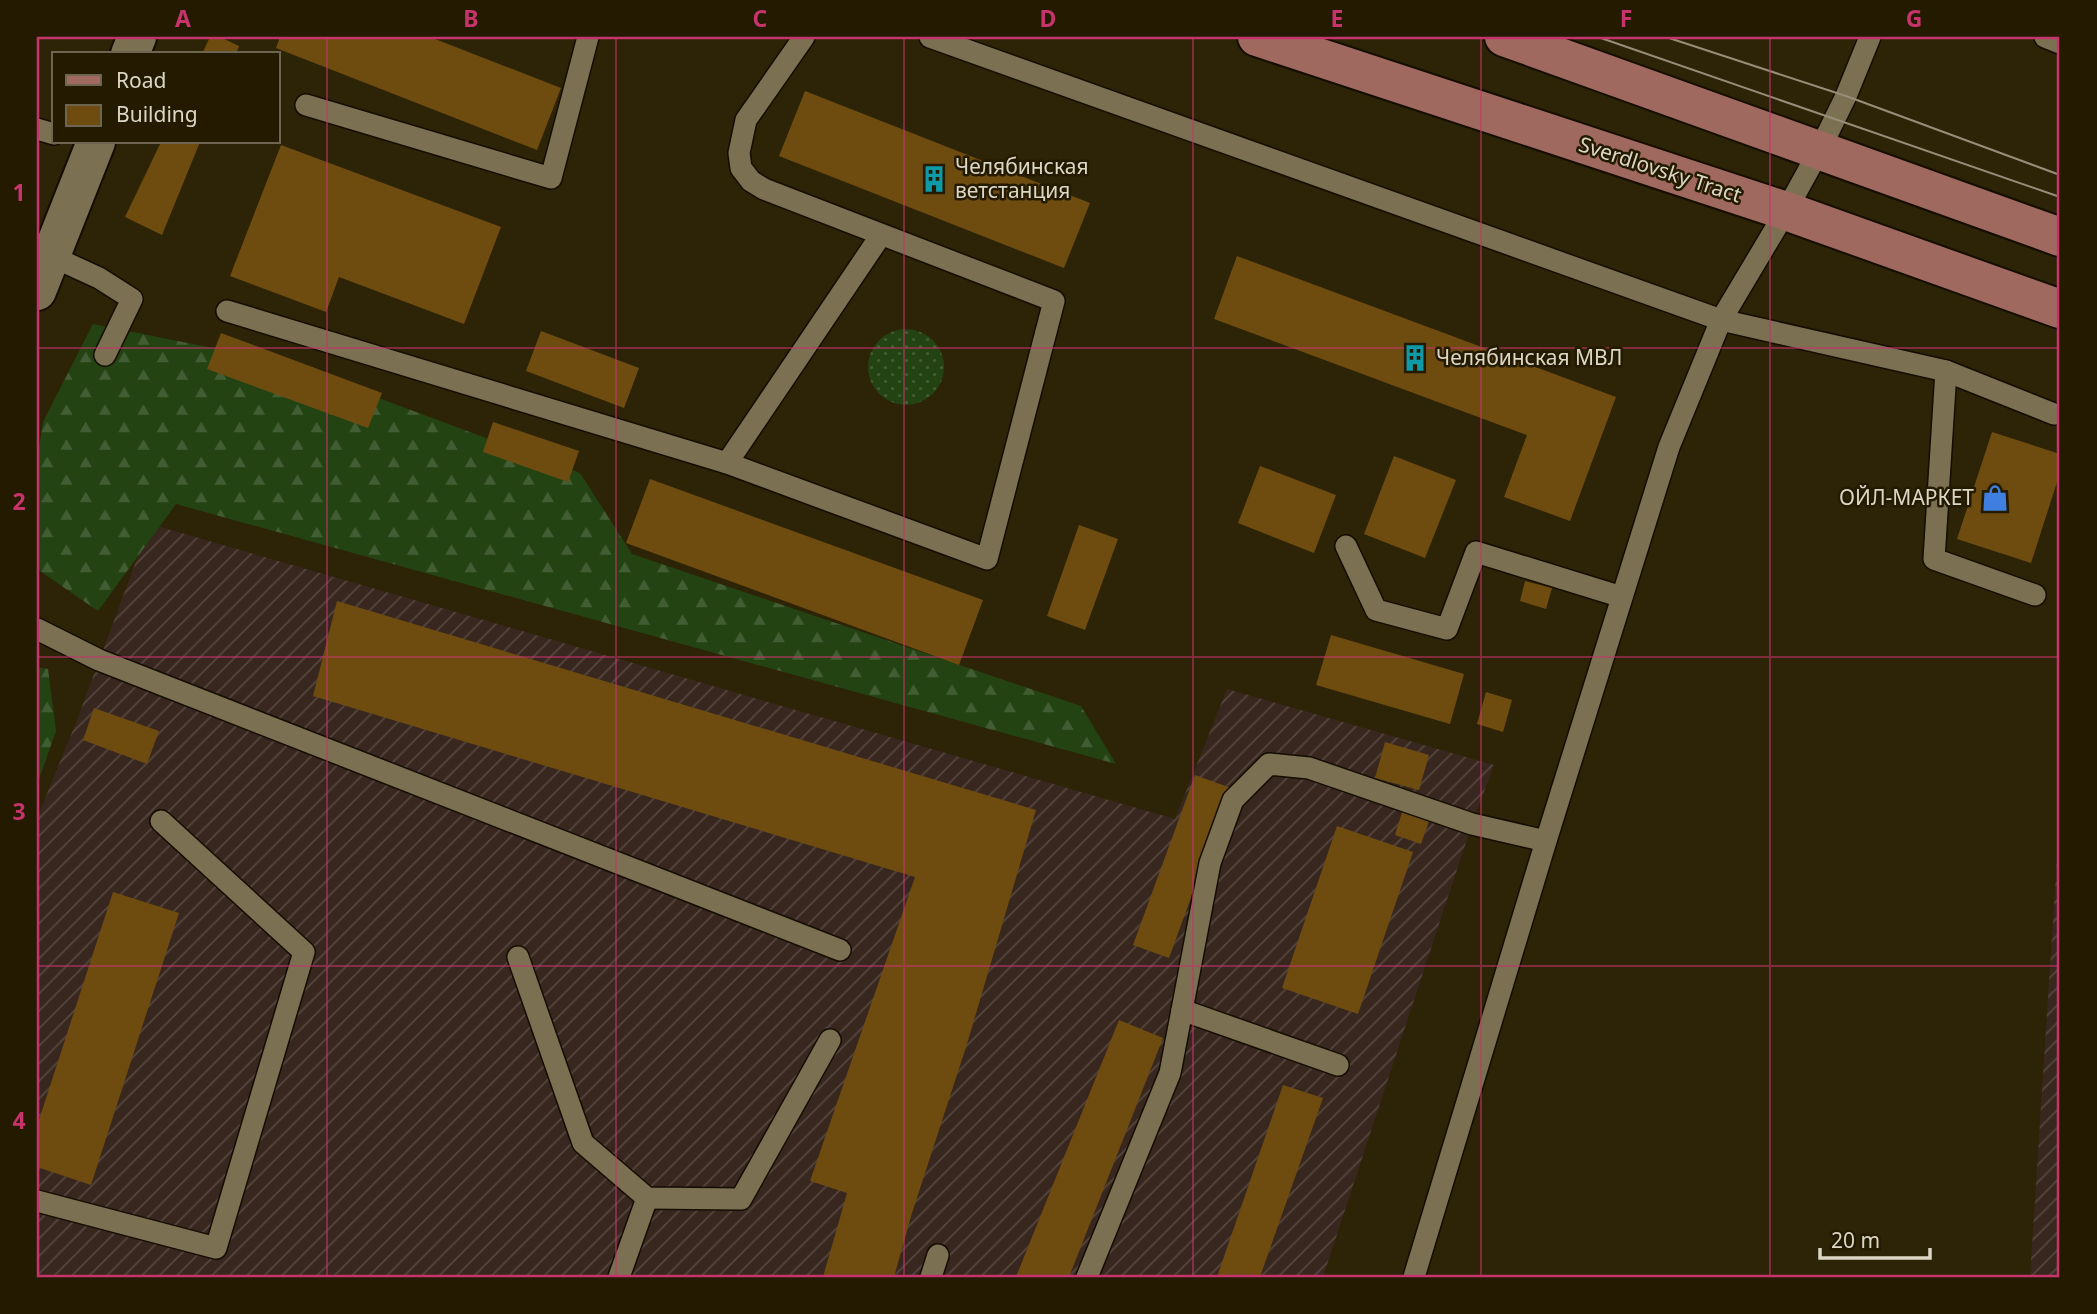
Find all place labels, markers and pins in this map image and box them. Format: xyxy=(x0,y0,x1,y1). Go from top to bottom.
place label: Челябинская ветстанция xyxy=(955,152,1089,204)
building icon: Челябинская ветстанция xyxy=(919,164,949,194)
building icon: Челябинская МВЛ xyxy=(1400,343,1430,373)
place label: Челябинская МВЛ xyxy=(1436,343,1622,371)
place label: ОЙЛ-МАРКЕТ xyxy=(1839,483,1974,511)
shop icon: ОЙЛ-МАРКЕТ xyxy=(1980,483,2010,513)

